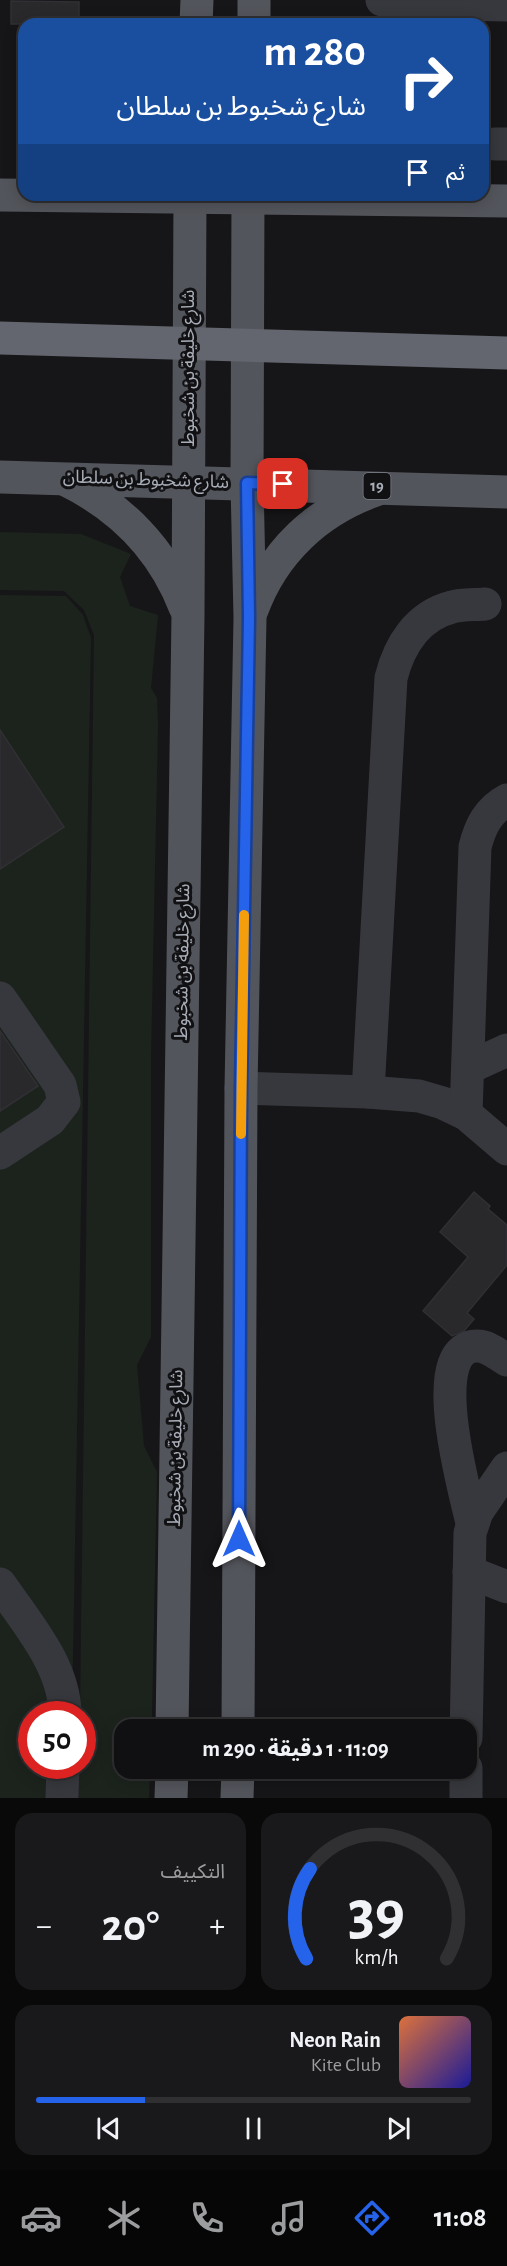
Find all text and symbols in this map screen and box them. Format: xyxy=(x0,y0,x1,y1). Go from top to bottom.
text: 280 m xyxy=(263,31,366,73)
icon: right xyxy=(387,42,465,120)
text: شارع شخبوط بن سلطان xyxy=(117,93,366,120)
icon: arrive xyxy=(401,156,434,189)
text: ثم xyxy=(446,162,465,184)
street label: شارع خليفة بن شخبوط xyxy=(180,290,202,446)
pin xyxy=(257,458,308,509)
icon: arrive xyxy=(266,467,299,500)
street label: شارع شخبوط بن سلطان xyxy=(62,468,229,496)
road number: 19 xyxy=(364,473,391,499)
street label: شارع خليفة بن شخبوط xyxy=(173,883,197,1041)
street label: شارع خليفة بن شخبوط xyxy=(166,1369,190,1527)
position arrow xyxy=(207,1507,271,1571)
speed limit sign: 50 xyxy=(18,1701,96,1779)
text: 11:09 · 1 دقيقة · 290 m xyxy=(202,1738,389,1760)
text: التكييف xyxy=(161,1862,225,1882)
text: 39 xyxy=(348,1883,405,1945)
text: 20° xyxy=(102,1904,159,1949)
text: − xyxy=(36,1910,52,1943)
text: + xyxy=(209,1910,225,1943)
text: km/h xyxy=(354,1947,399,1968)
text: Neon Rain xyxy=(289,2029,381,2051)
text: Kite Club xyxy=(311,2055,381,2075)
icon: previous xyxy=(92,2112,125,2145)
icon: pause xyxy=(237,2112,270,2145)
icon: next xyxy=(382,2112,415,2145)
icon: car xyxy=(20,2197,62,2239)
icon: climate xyxy=(103,2197,145,2239)
icon: phone xyxy=(186,2197,228,2239)
icon: music xyxy=(268,2197,310,2239)
icon: directions xyxy=(351,2197,393,2239)
text: 11:08 xyxy=(434,2204,487,2231)

